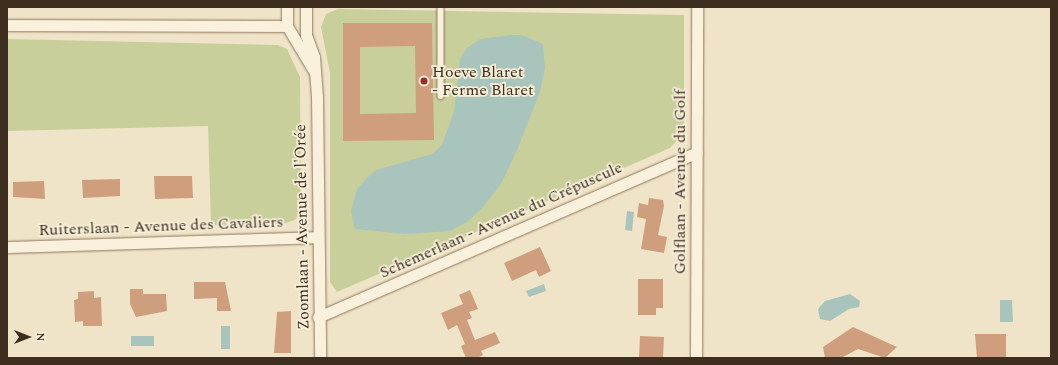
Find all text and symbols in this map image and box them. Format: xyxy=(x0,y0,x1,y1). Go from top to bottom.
place label: Hoeve Blaret - Ferme Blaret xyxy=(432,62,534,100)
marker: Hoeve Blaret - Ferme Blaret xyxy=(419,76,429,86)
street label: Golflaan - Avenue du Golf xyxy=(670,90,690,274)
street label: Zoomlaan - Avenue de l'Orée xyxy=(291,124,313,330)
street label: Schemerlaan - Avenue du Crépuscule xyxy=(377,158,625,282)
street label: Ruiterslaan - Avenue des Cavaliers xyxy=(38,212,284,240)
north arrow xyxy=(8,317,48,357)
text: N xyxy=(32,333,49,341)

